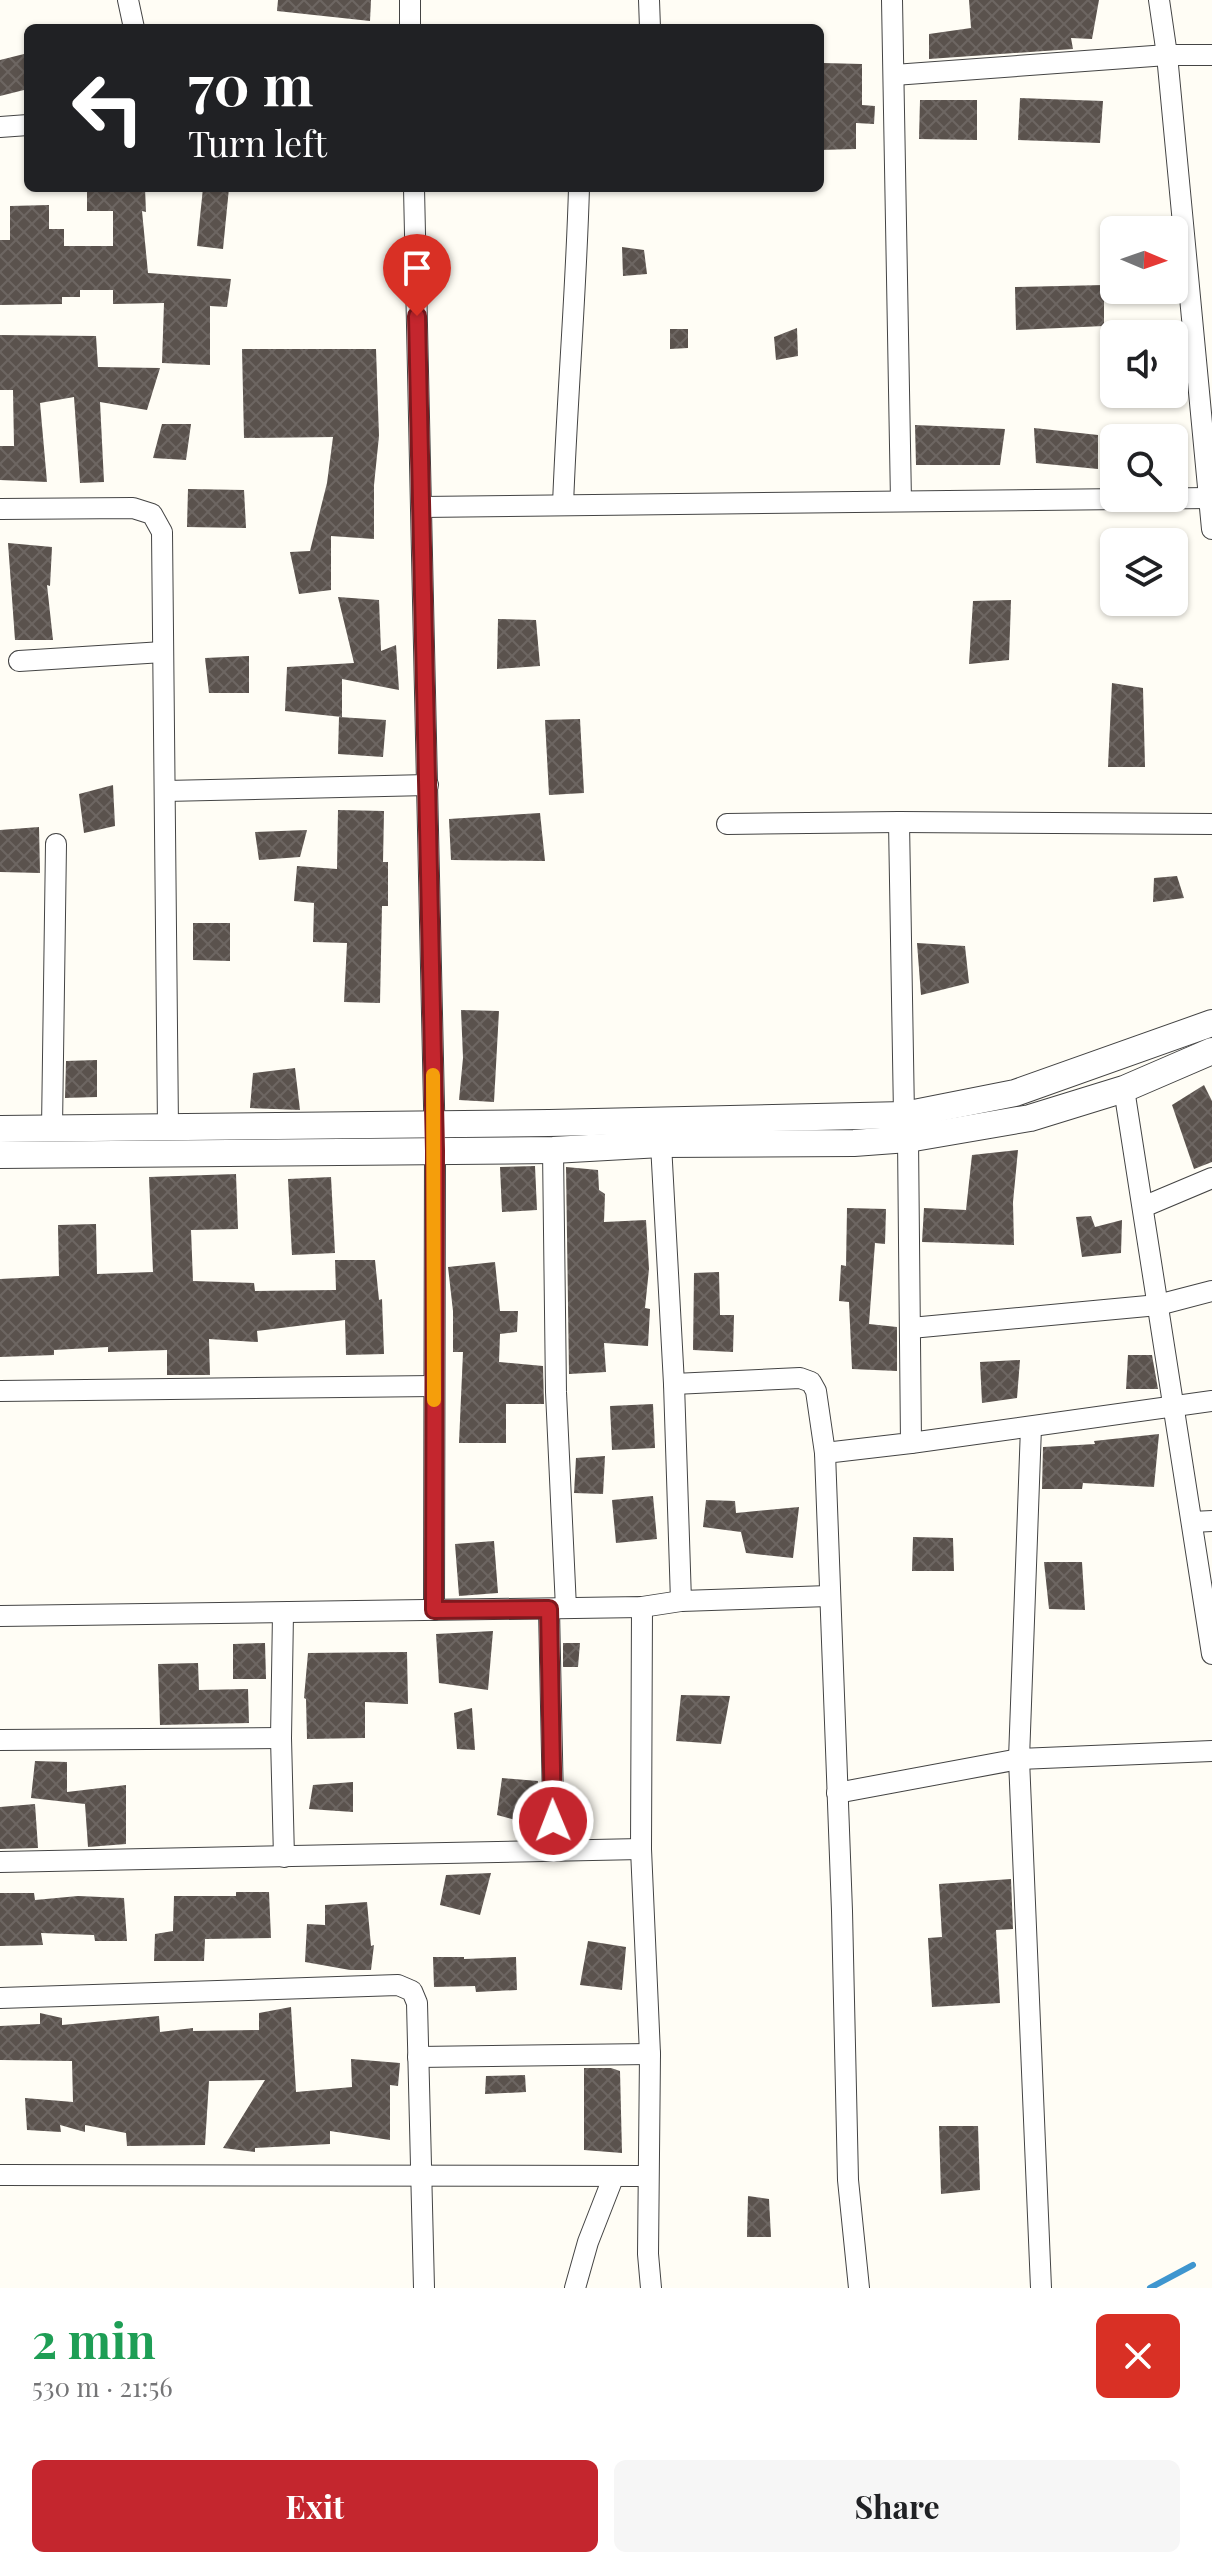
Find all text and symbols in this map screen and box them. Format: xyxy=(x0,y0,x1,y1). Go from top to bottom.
text: 70 m xyxy=(188,46,313,121)
icon: left xyxy=(56,56,160,160)
text: Turn left xyxy=(188,118,327,166)
north arrow xyxy=(1100,216,1188,304)
map controls xyxy=(1100,216,1188,616)
pin xyxy=(383,234,451,316)
icon: arrive xyxy=(395,246,439,290)
button: sound xyxy=(1100,320,1188,408)
button: search xyxy=(1100,424,1188,512)
button: layers xyxy=(1100,528,1188,616)
position arrow xyxy=(511,1779,595,1863)
text: 2 min xyxy=(32,2307,156,2371)
button: close xyxy=(1096,2314,1180,2398)
text: 530 m · 21:56 xyxy=(32,2369,173,2404)
button: Exit xyxy=(32,2460,598,2552)
button: Share xyxy=(614,2460,1180,2552)

